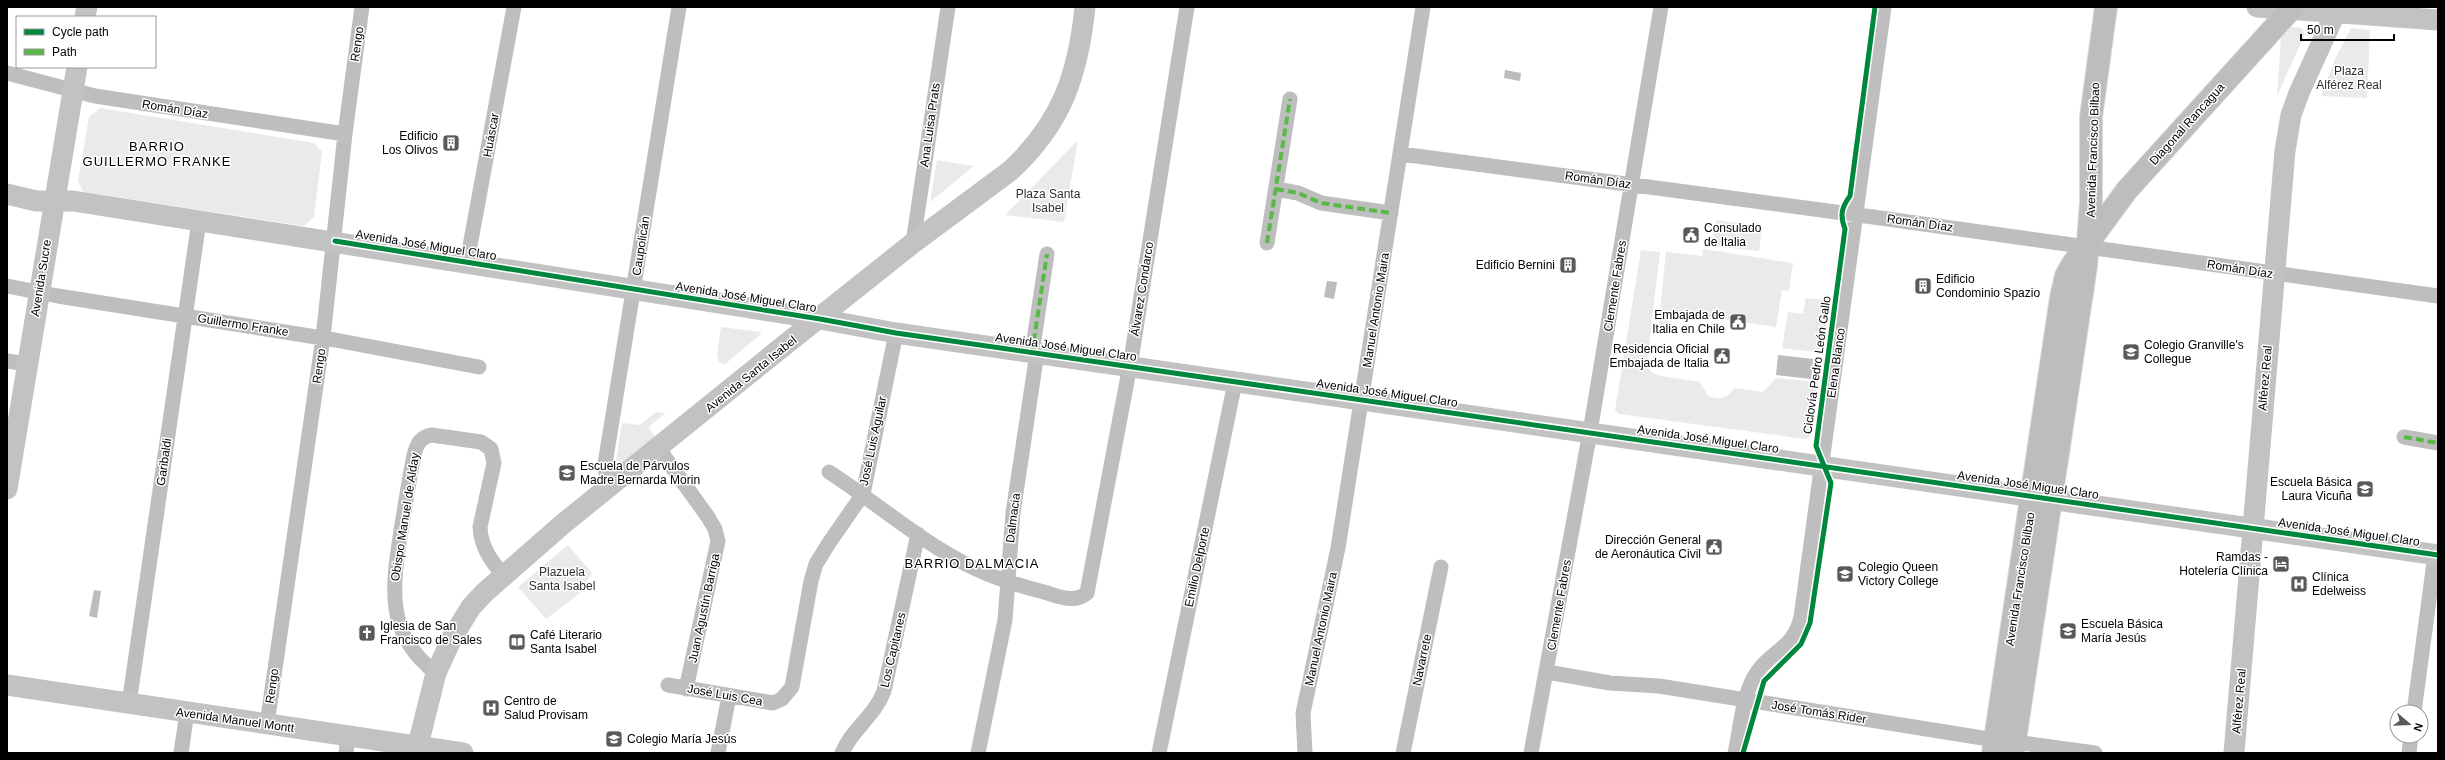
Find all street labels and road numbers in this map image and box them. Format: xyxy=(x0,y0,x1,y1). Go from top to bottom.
street label: Rengo xyxy=(348,25,366,62)
street label: Diagonal Rancagua xyxy=(2147,80,2228,168)
street label: Ana Luisa Prats xyxy=(917,82,943,168)
street label: Avenida Francisco Bilbao xyxy=(2084,82,2102,218)
street label: Román Díaz xyxy=(141,97,209,121)
street label: Huáscar xyxy=(480,112,502,158)
street label: Román Díaz xyxy=(1564,168,1632,192)
street label: Román Díaz xyxy=(1886,211,1954,235)
street label: Caupolicán xyxy=(629,215,653,277)
street label: Avenida José Miguel Claro xyxy=(355,227,498,263)
street label: Avenida Sucre xyxy=(28,238,54,318)
street label: Clemente Fabres xyxy=(1601,239,1629,333)
street label: Álvarez Condarco xyxy=(1127,240,1156,337)
street label: Manuel Antonio Maira xyxy=(1360,251,1392,368)
street label: Román Díaz xyxy=(2206,257,2274,281)
street label: Avenida José Miguel Claro xyxy=(675,279,818,315)
street label: Ciclovía Pedro León Gallo xyxy=(1800,295,1834,435)
street label: Guillermo Franke xyxy=(196,311,290,339)
street label: Elena Blanco xyxy=(1824,327,1848,399)
street label: Avenida José Miguel Claro xyxy=(994,330,1138,364)
street label: Avenida Santa Isabel xyxy=(703,333,799,415)
street label: Alférez Real xyxy=(2255,345,2275,411)
street label: Rengo xyxy=(310,347,328,384)
street label: Avenida José Miguel Claro xyxy=(1315,376,1459,410)
street label: José Luis Aguilar xyxy=(857,395,889,487)
street label: Avenida José Miguel Claro xyxy=(1636,422,1780,456)
street label: Garibaldi xyxy=(154,437,174,487)
street label: Obispo Manuel de Alday xyxy=(388,452,422,582)
street label: Avenida José Miguel Claro xyxy=(1956,468,2100,502)
street label: Dalmacia xyxy=(1003,492,1023,544)
street label: Avenida Francisco Bilbao xyxy=(2003,511,2038,647)
street label: Avenida José Miguel Claro xyxy=(2277,515,2421,549)
street label: Emilio Delporte xyxy=(1182,525,1212,608)
street label: Juan Agustín Barriga xyxy=(686,552,722,664)
street label: Clemente Fabres xyxy=(1544,558,1574,652)
street label: Manuel Antonio Maira xyxy=(1302,570,1340,687)
street label: Los Capitanes xyxy=(878,611,908,689)
street label: Navarrete xyxy=(1410,632,1434,687)
street label: Rengo xyxy=(263,667,281,704)
street label: Alférez Real xyxy=(2229,668,2249,734)
street label: José Luis Cea xyxy=(686,682,764,709)
street label: José Tomás Rider xyxy=(1771,698,1867,726)
street label: Avenida Manuel Montt xyxy=(175,705,296,735)

